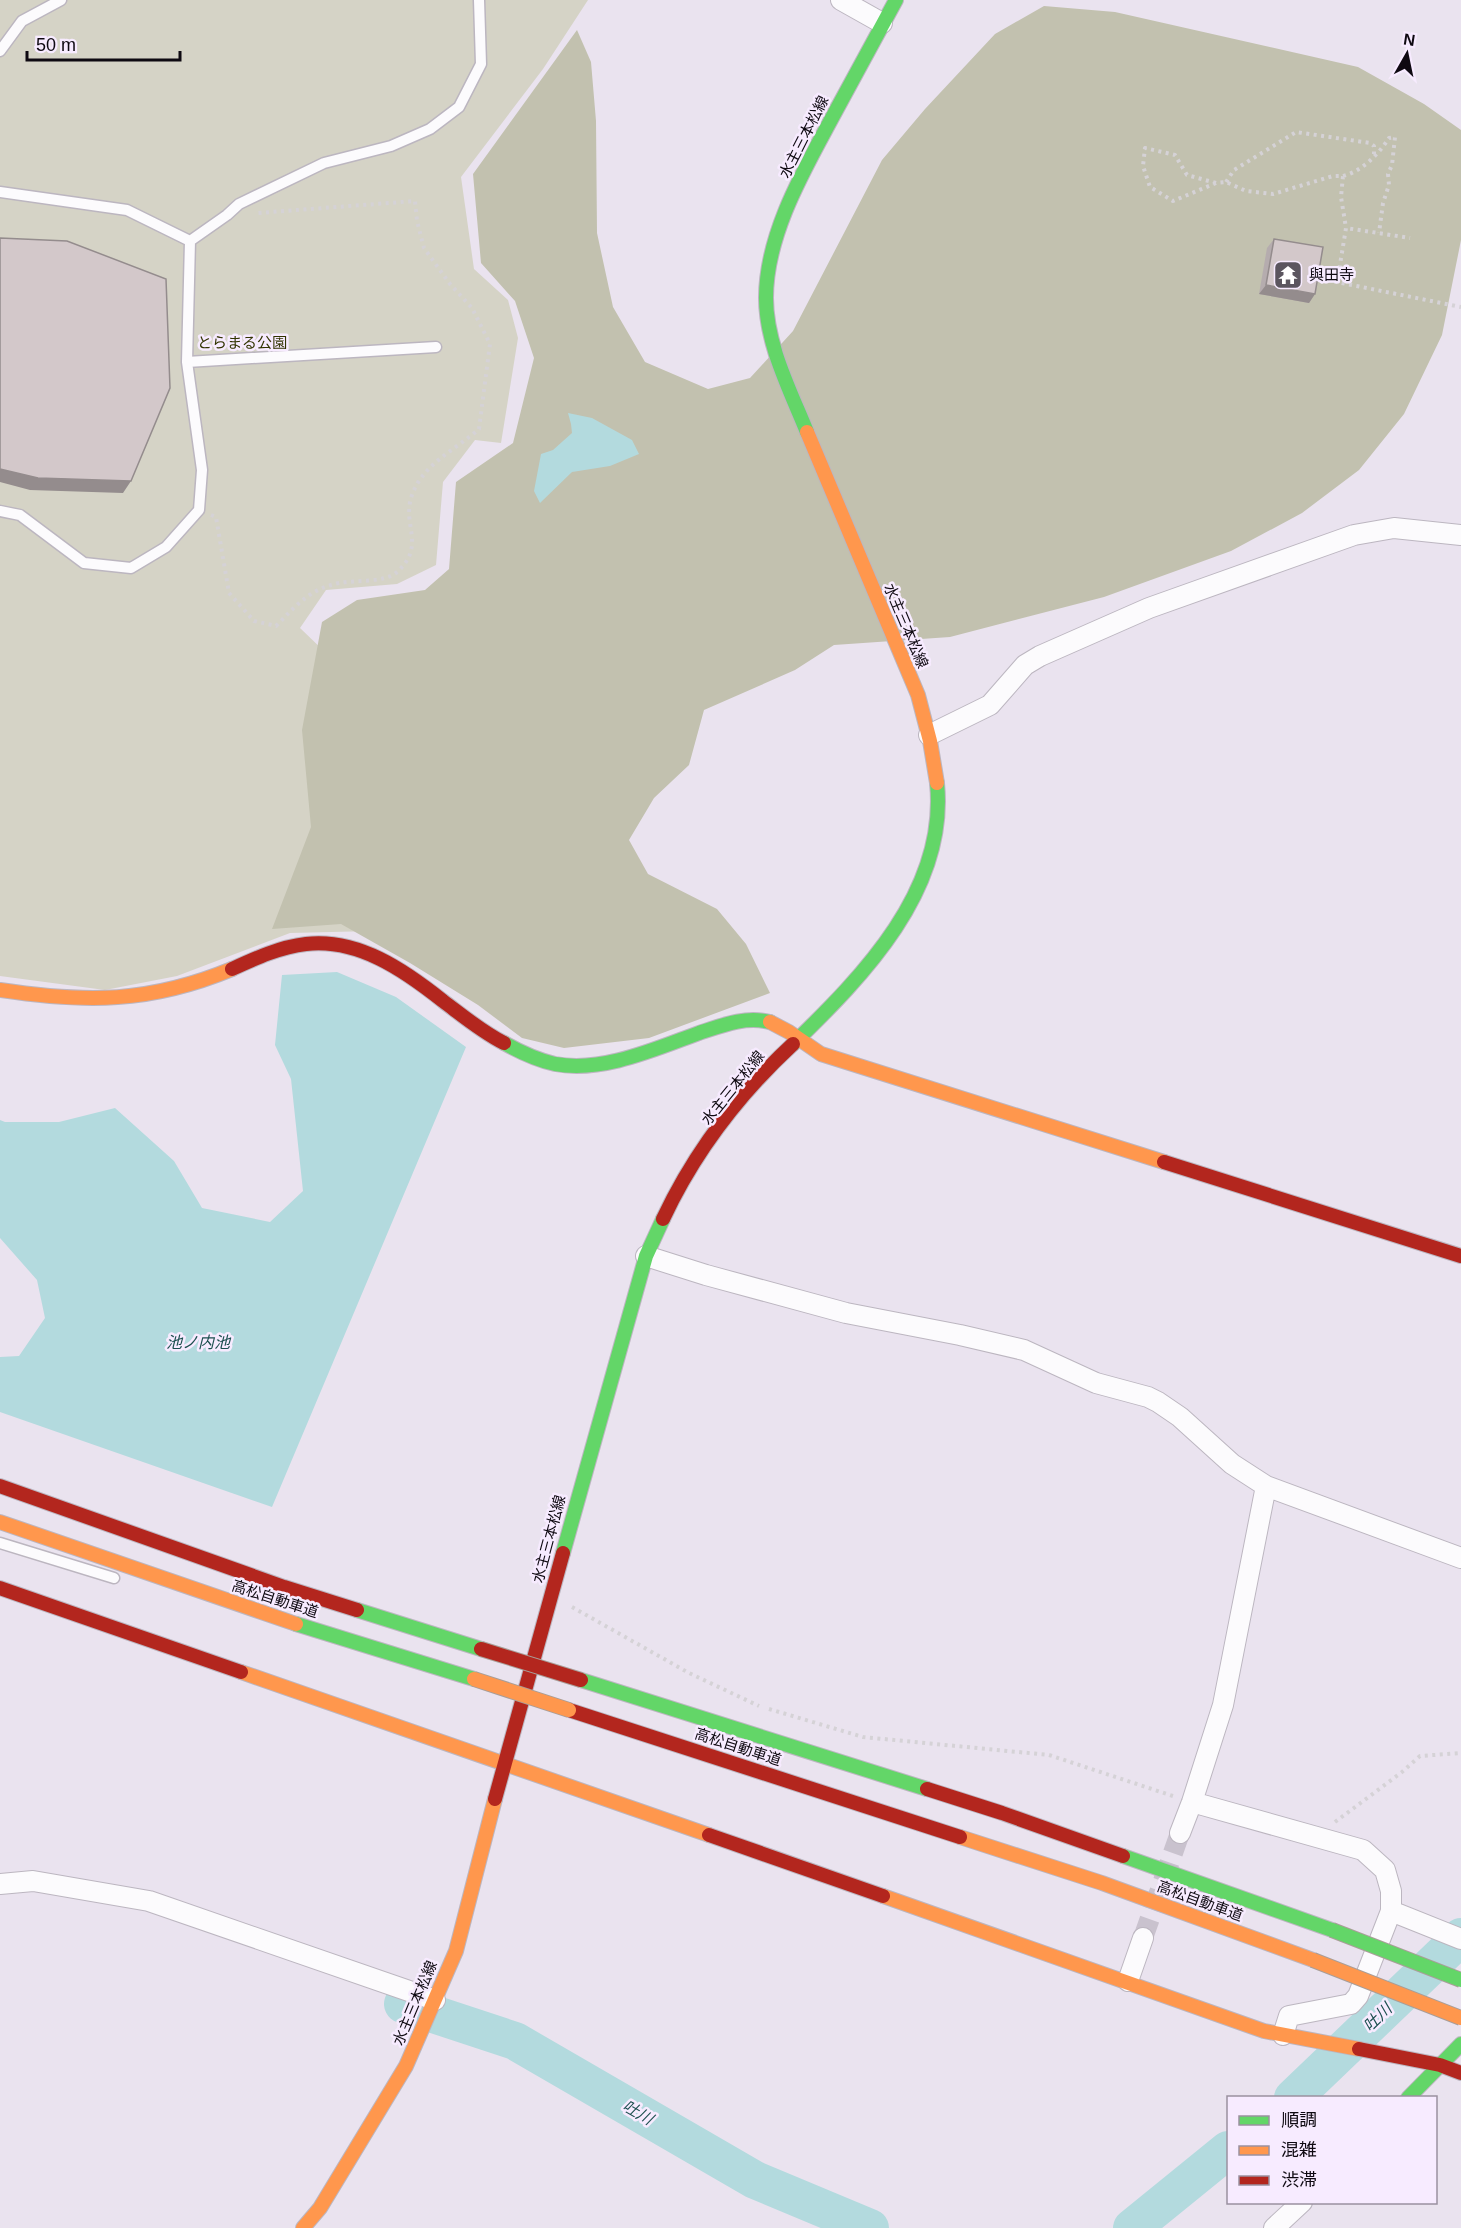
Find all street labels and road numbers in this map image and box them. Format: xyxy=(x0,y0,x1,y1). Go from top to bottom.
street label: 水主三本松線 xyxy=(776,93,832,181)
street label: 水主三本松線 xyxy=(881,581,932,671)
street label: 水主三本松線 xyxy=(698,1047,768,1128)
street label: 水主三本松線 xyxy=(529,1493,568,1585)
street label: 高松自動車道 xyxy=(230,1577,321,1621)
street label: 高松自動車道 xyxy=(693,1725,784,1769)
street label: 高松自動車道 xyxy=(1155,1877,1245,1924)
street label: 水主三本松線 xyxy=(389,1958,440,2048)

